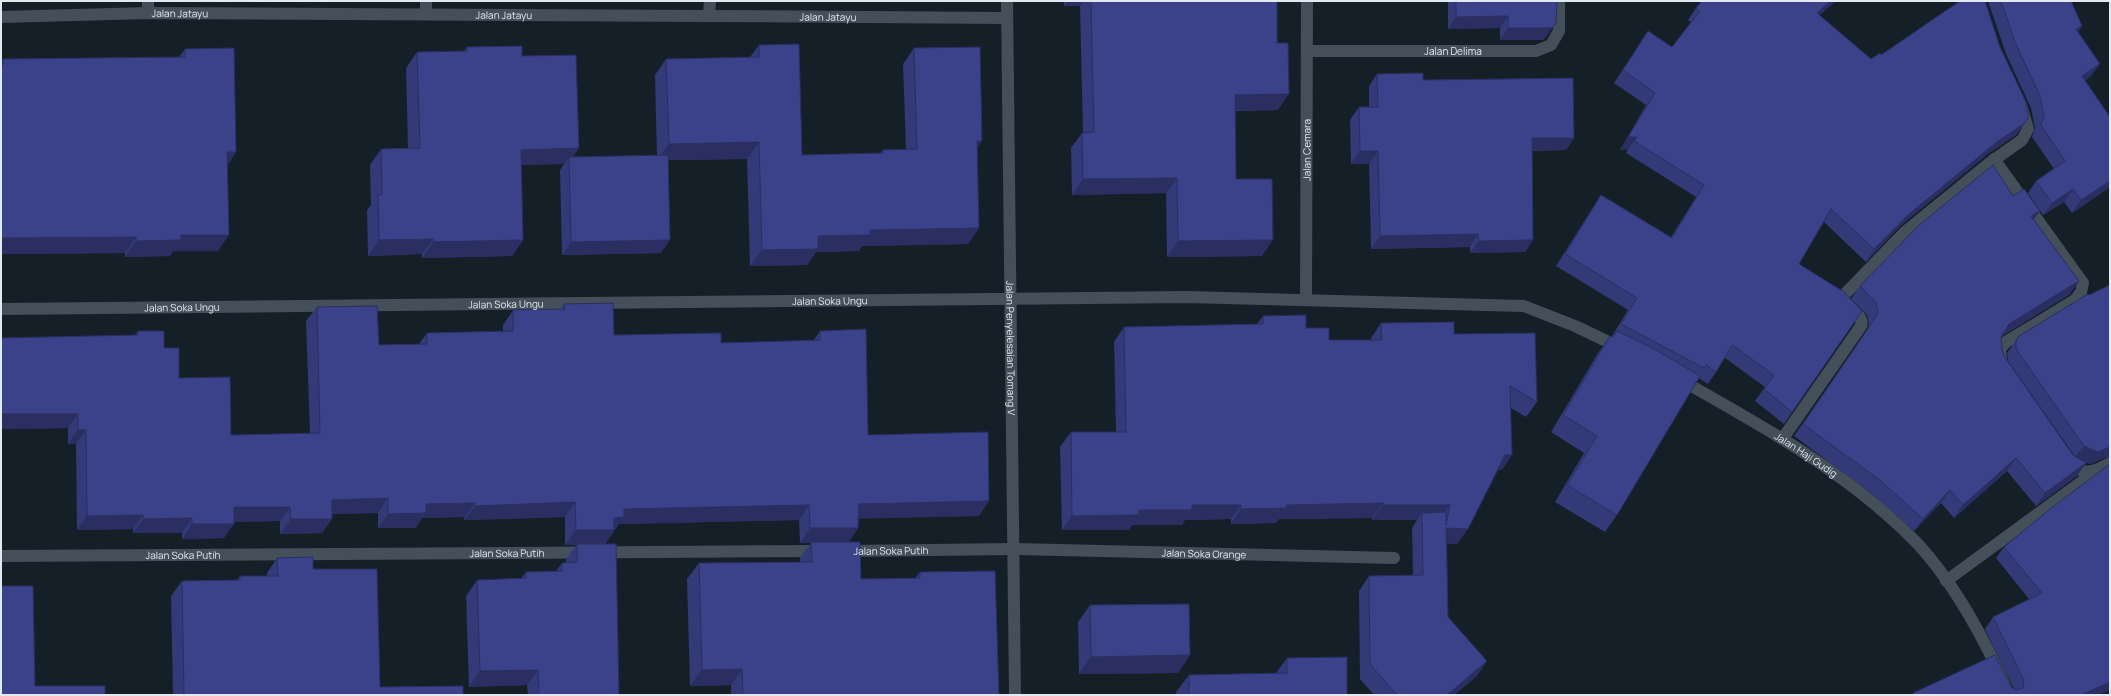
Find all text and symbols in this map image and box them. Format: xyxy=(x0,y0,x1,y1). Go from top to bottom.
street label: Jalan Jatayu xyxy=(152,6,208,20)
street label: Jalan Jatayu xyxy=(476,8,532,22)
street label: Jalan Jatayu xyxy=(800,10,856,24)
street label: Jalan Delima xyxy=(1424,44,1482,58)
street label: Jalan Cemara xyxy=(1299,119,1314,181)
street label: Jalan Penyelesaian Tomang V xyxy=(1003,281,1019,415)
street label: Jalan Soka Ungu xyxy=(792,293,868,308)
street label: Jalan Soka Ungu xyxy=(468,297,544,311)
street label: Jalan Soka Ungu xyxy=(144,300,220,315)
street label: Jalan Haji Gudig xyxy=(1772,429,1841,480)
street label: Jalan Soka Putih xyxy=(853,543,929,558)
street label: Jalan Soka Orange xyxy=(1161,545,1247,562)
street label: Jalan Soka Putih xyxy=(469,546,545,560)
street label: Jalan Soka Putih xyxy=(145,548,221,562)

